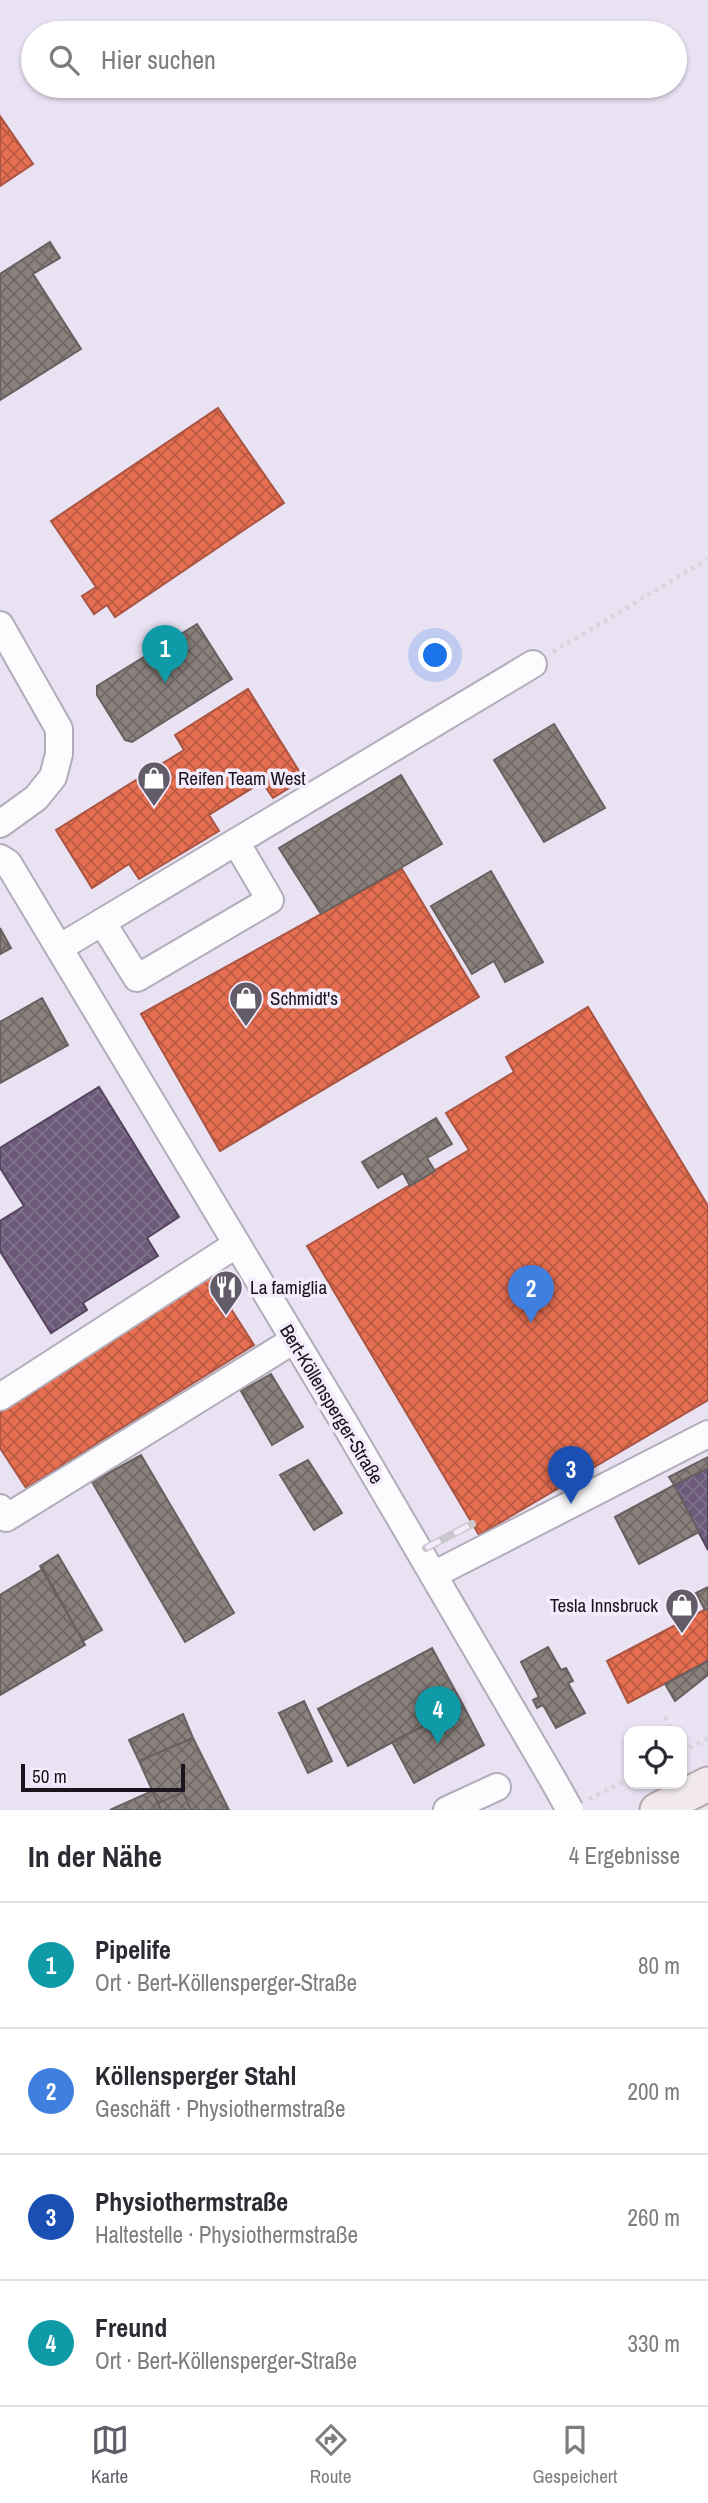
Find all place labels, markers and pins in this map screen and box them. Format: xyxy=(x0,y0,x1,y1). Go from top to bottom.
pin: 1 xyxy=(142,625,188,683)
shop icon: Reifen Team West xyxy=(135,759,173,808)
place label: Reifen Team West xyxy=(178,765,306,791)
shop icon: Schmidt's xyxy=(227,979,265,1028)
place label: Schmidt's xyxy=(270,985,338,1011)
pin: 2 xyxy=(508,1265,554,1323)
restaurant icon: La famiglia xyxy=(207,1268,245,1317)
place label: La famiglia xyxy=(250,1274,327,1300)
pin: 3 xyxy=(548,1446,594,1504)
shop icon: Tesla Innsbruck xyxy=(663,1586,701,1635)
place label: Tesla Innsbruck xyxy=(550,1592,658,1618)
pin: 4 xyxy=(415,1686,461,1744)

